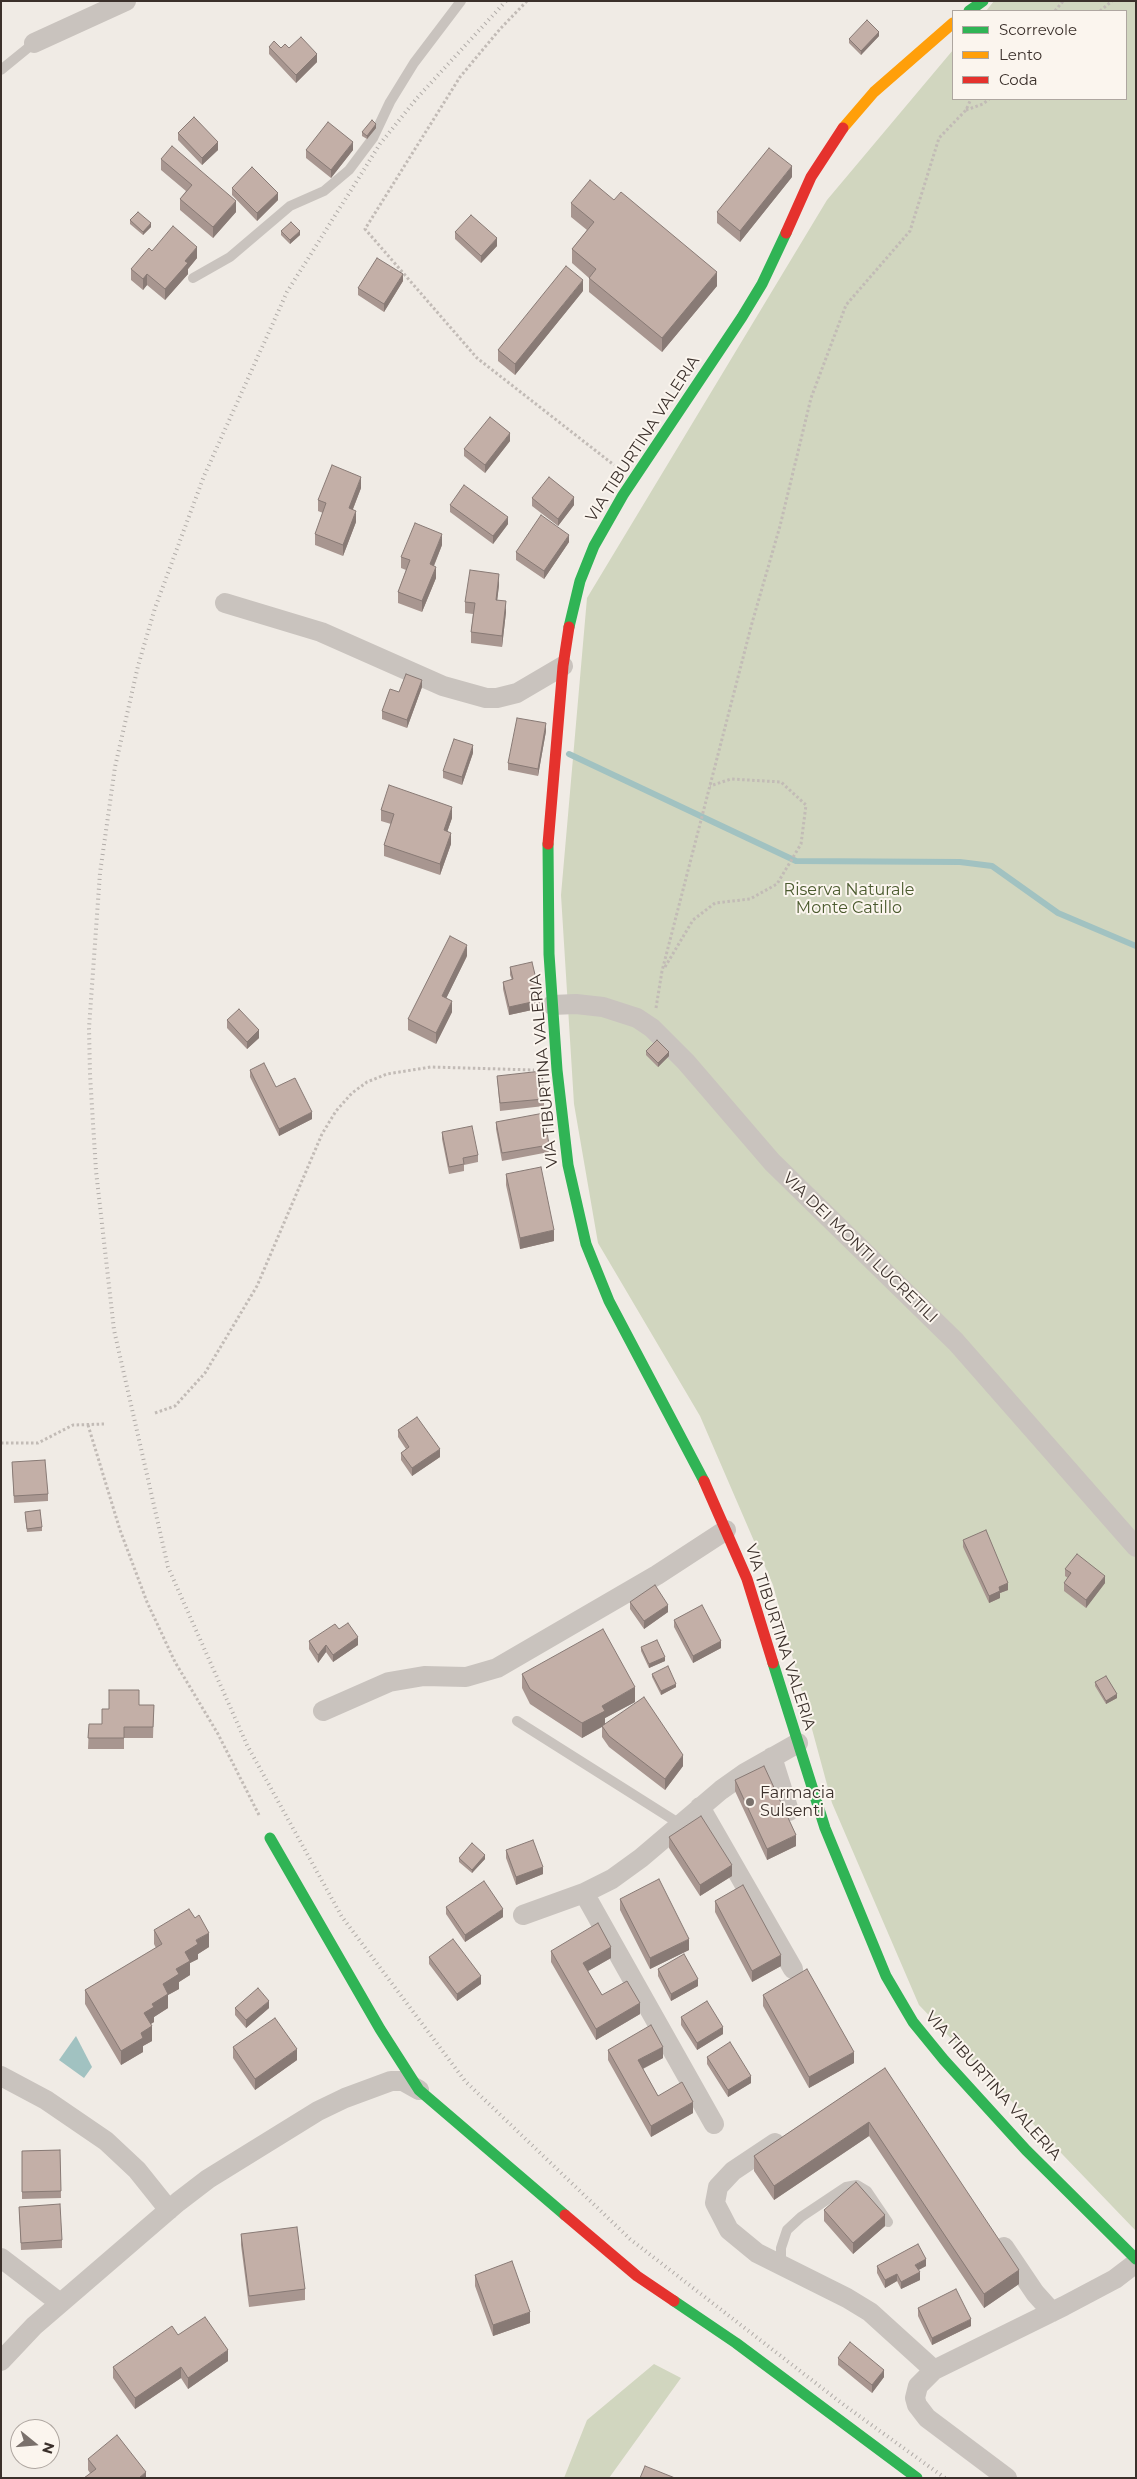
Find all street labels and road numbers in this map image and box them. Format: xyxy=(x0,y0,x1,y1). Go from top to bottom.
street label: VIA TIBURTINA VALERIA xyxy=(582,352,704,526)
street label: VIA TIBURTINA VALERIA xyxy=(526,973,562,1169)
street label: VIA DEI MONTI LUCRETILI xyxy=(778,1169,942,1327)
street label: VIA TIBURTINA VALERIA xyxy=(741,1542,819,1732)
street label: VIA TIBURTINA VALERIA xyxy=(921,2007,1065,2165)

